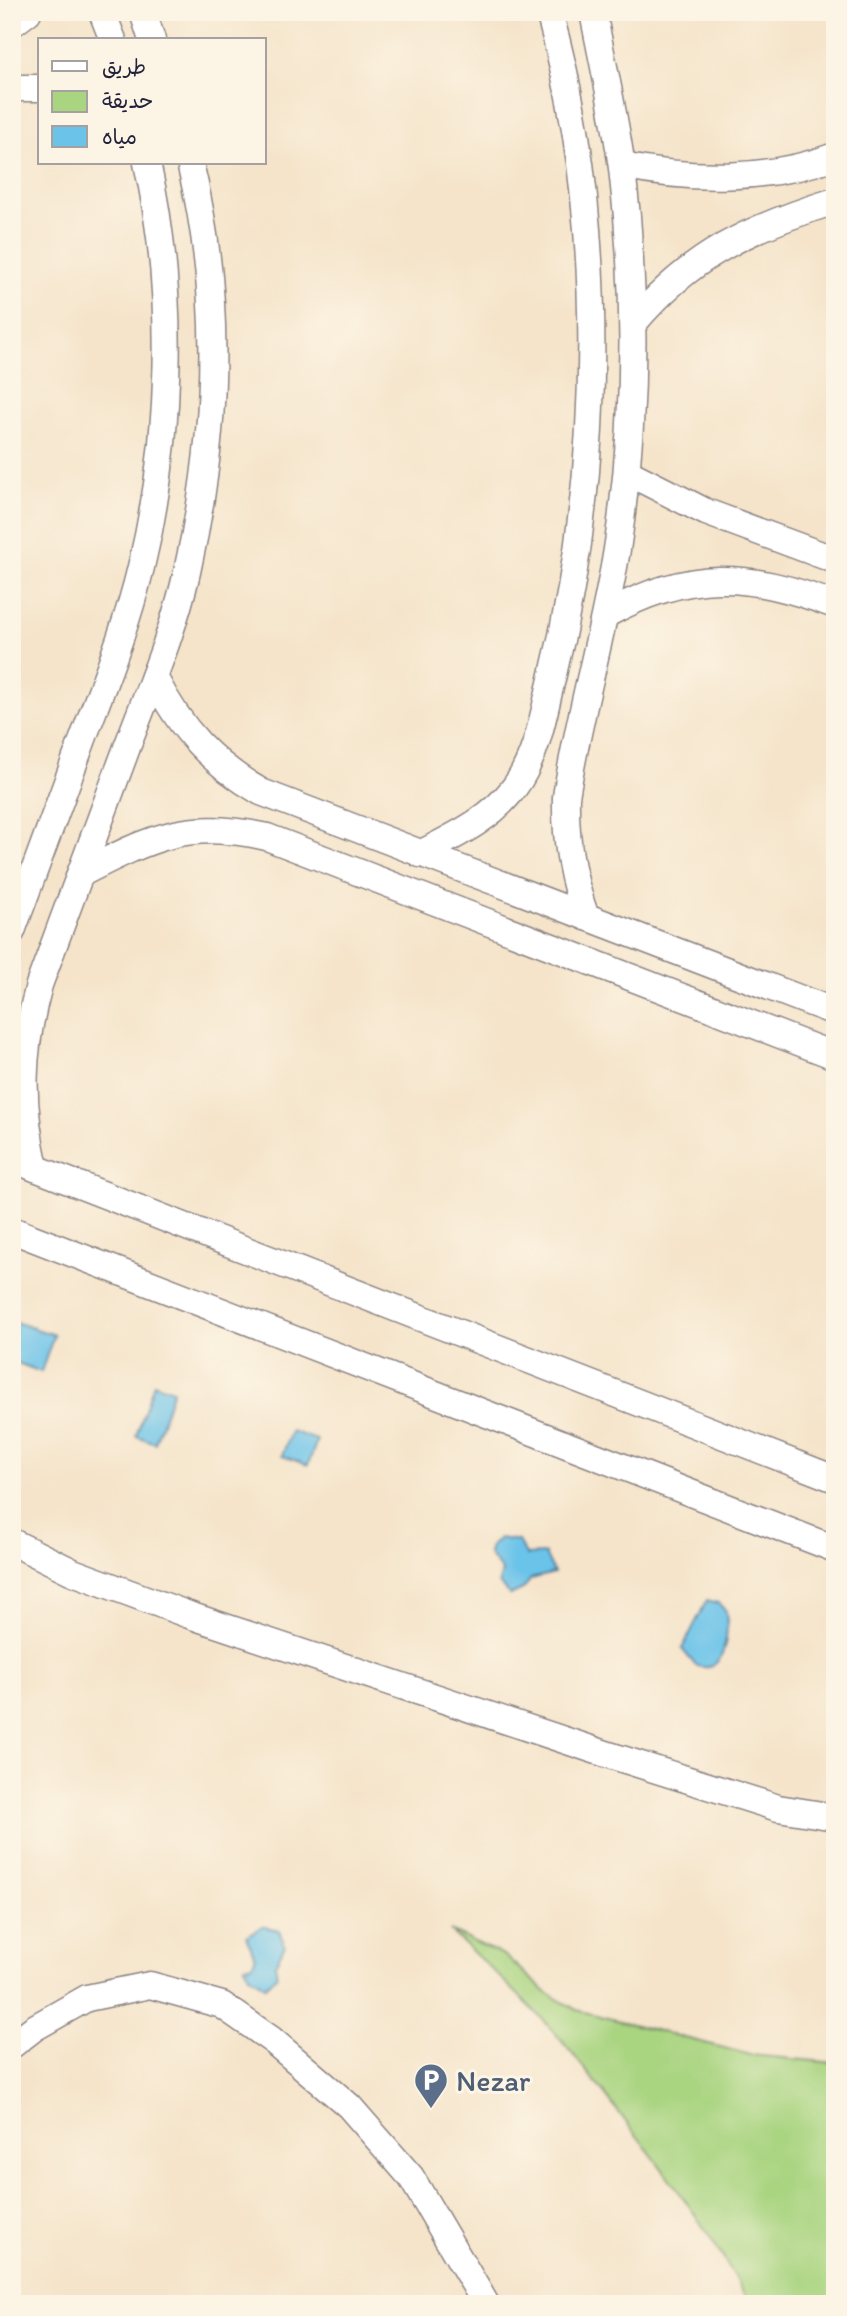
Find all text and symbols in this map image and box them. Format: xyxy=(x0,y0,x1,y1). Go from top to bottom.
legend xyxy=(38,38,266,164)
text: طريق xyxy=(102,54,146,79)
text: حديقة xyxy=(102,88,153,113)
text: مياه xyxy=(102,124,137,149)
parking icon: Nezar xyxy=(412,2061,450,2110)
place label: Nezar xyxy=(456,2062,531,2099)

